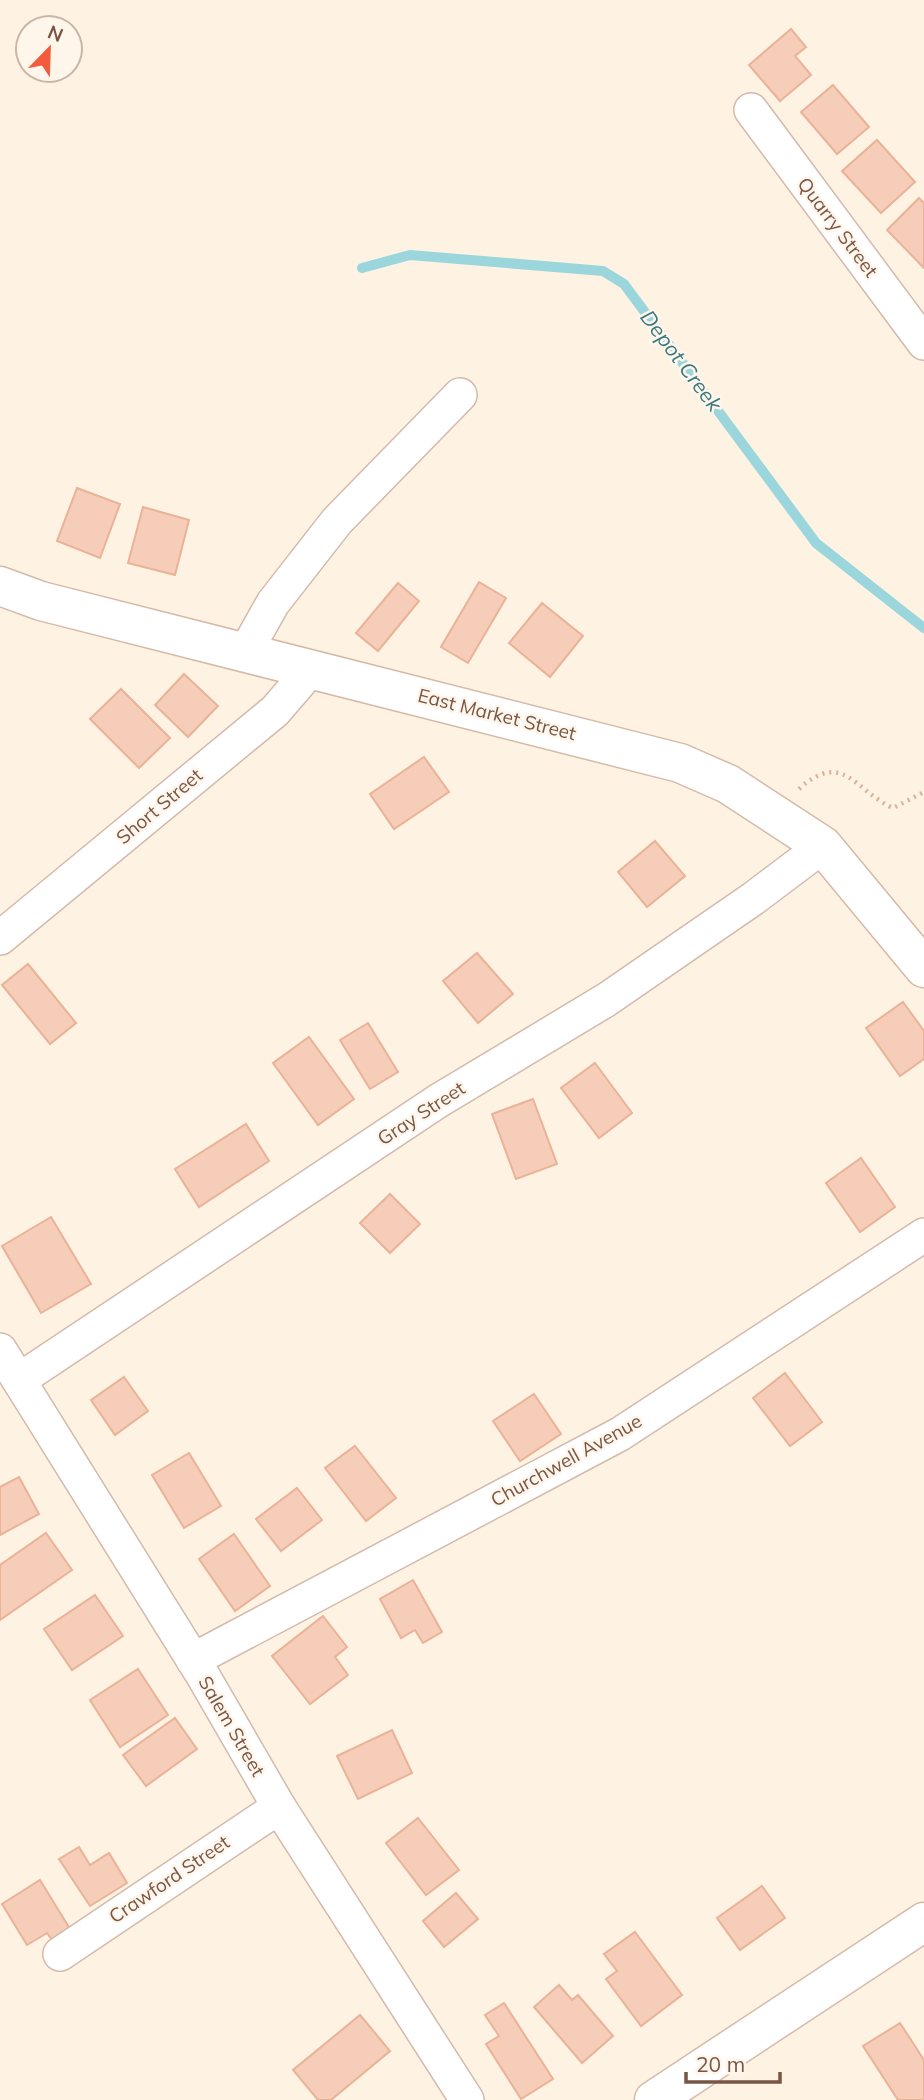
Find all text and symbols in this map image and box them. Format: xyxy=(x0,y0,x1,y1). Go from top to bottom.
north arrow xyxy=(14,14,84,84)
text: N xyxy=(44,20,67,47)
street label: Quarry Street xyxy=(793,172,884,282)
water label: Depot Creek xyxy=(635,305,729,417)
street label: East Market Street xyxy=(416,683,579,745)
street label: Short Street xyxy=(111,763,207,849)
street label: Gray Street xyxy=(373,1076,470,1150)
street label: Churchwell Avenue xyxy=(486,1408,646,1512)
street label: Salem Street xyxy=(194,1671,271,1781)
street label: Crawford Street xyxy=(104,1830,234,1928)
scale bar xyxy=(686,2040,780,2084)
text: 20 m xyxy=(696,2051,745,2077)

